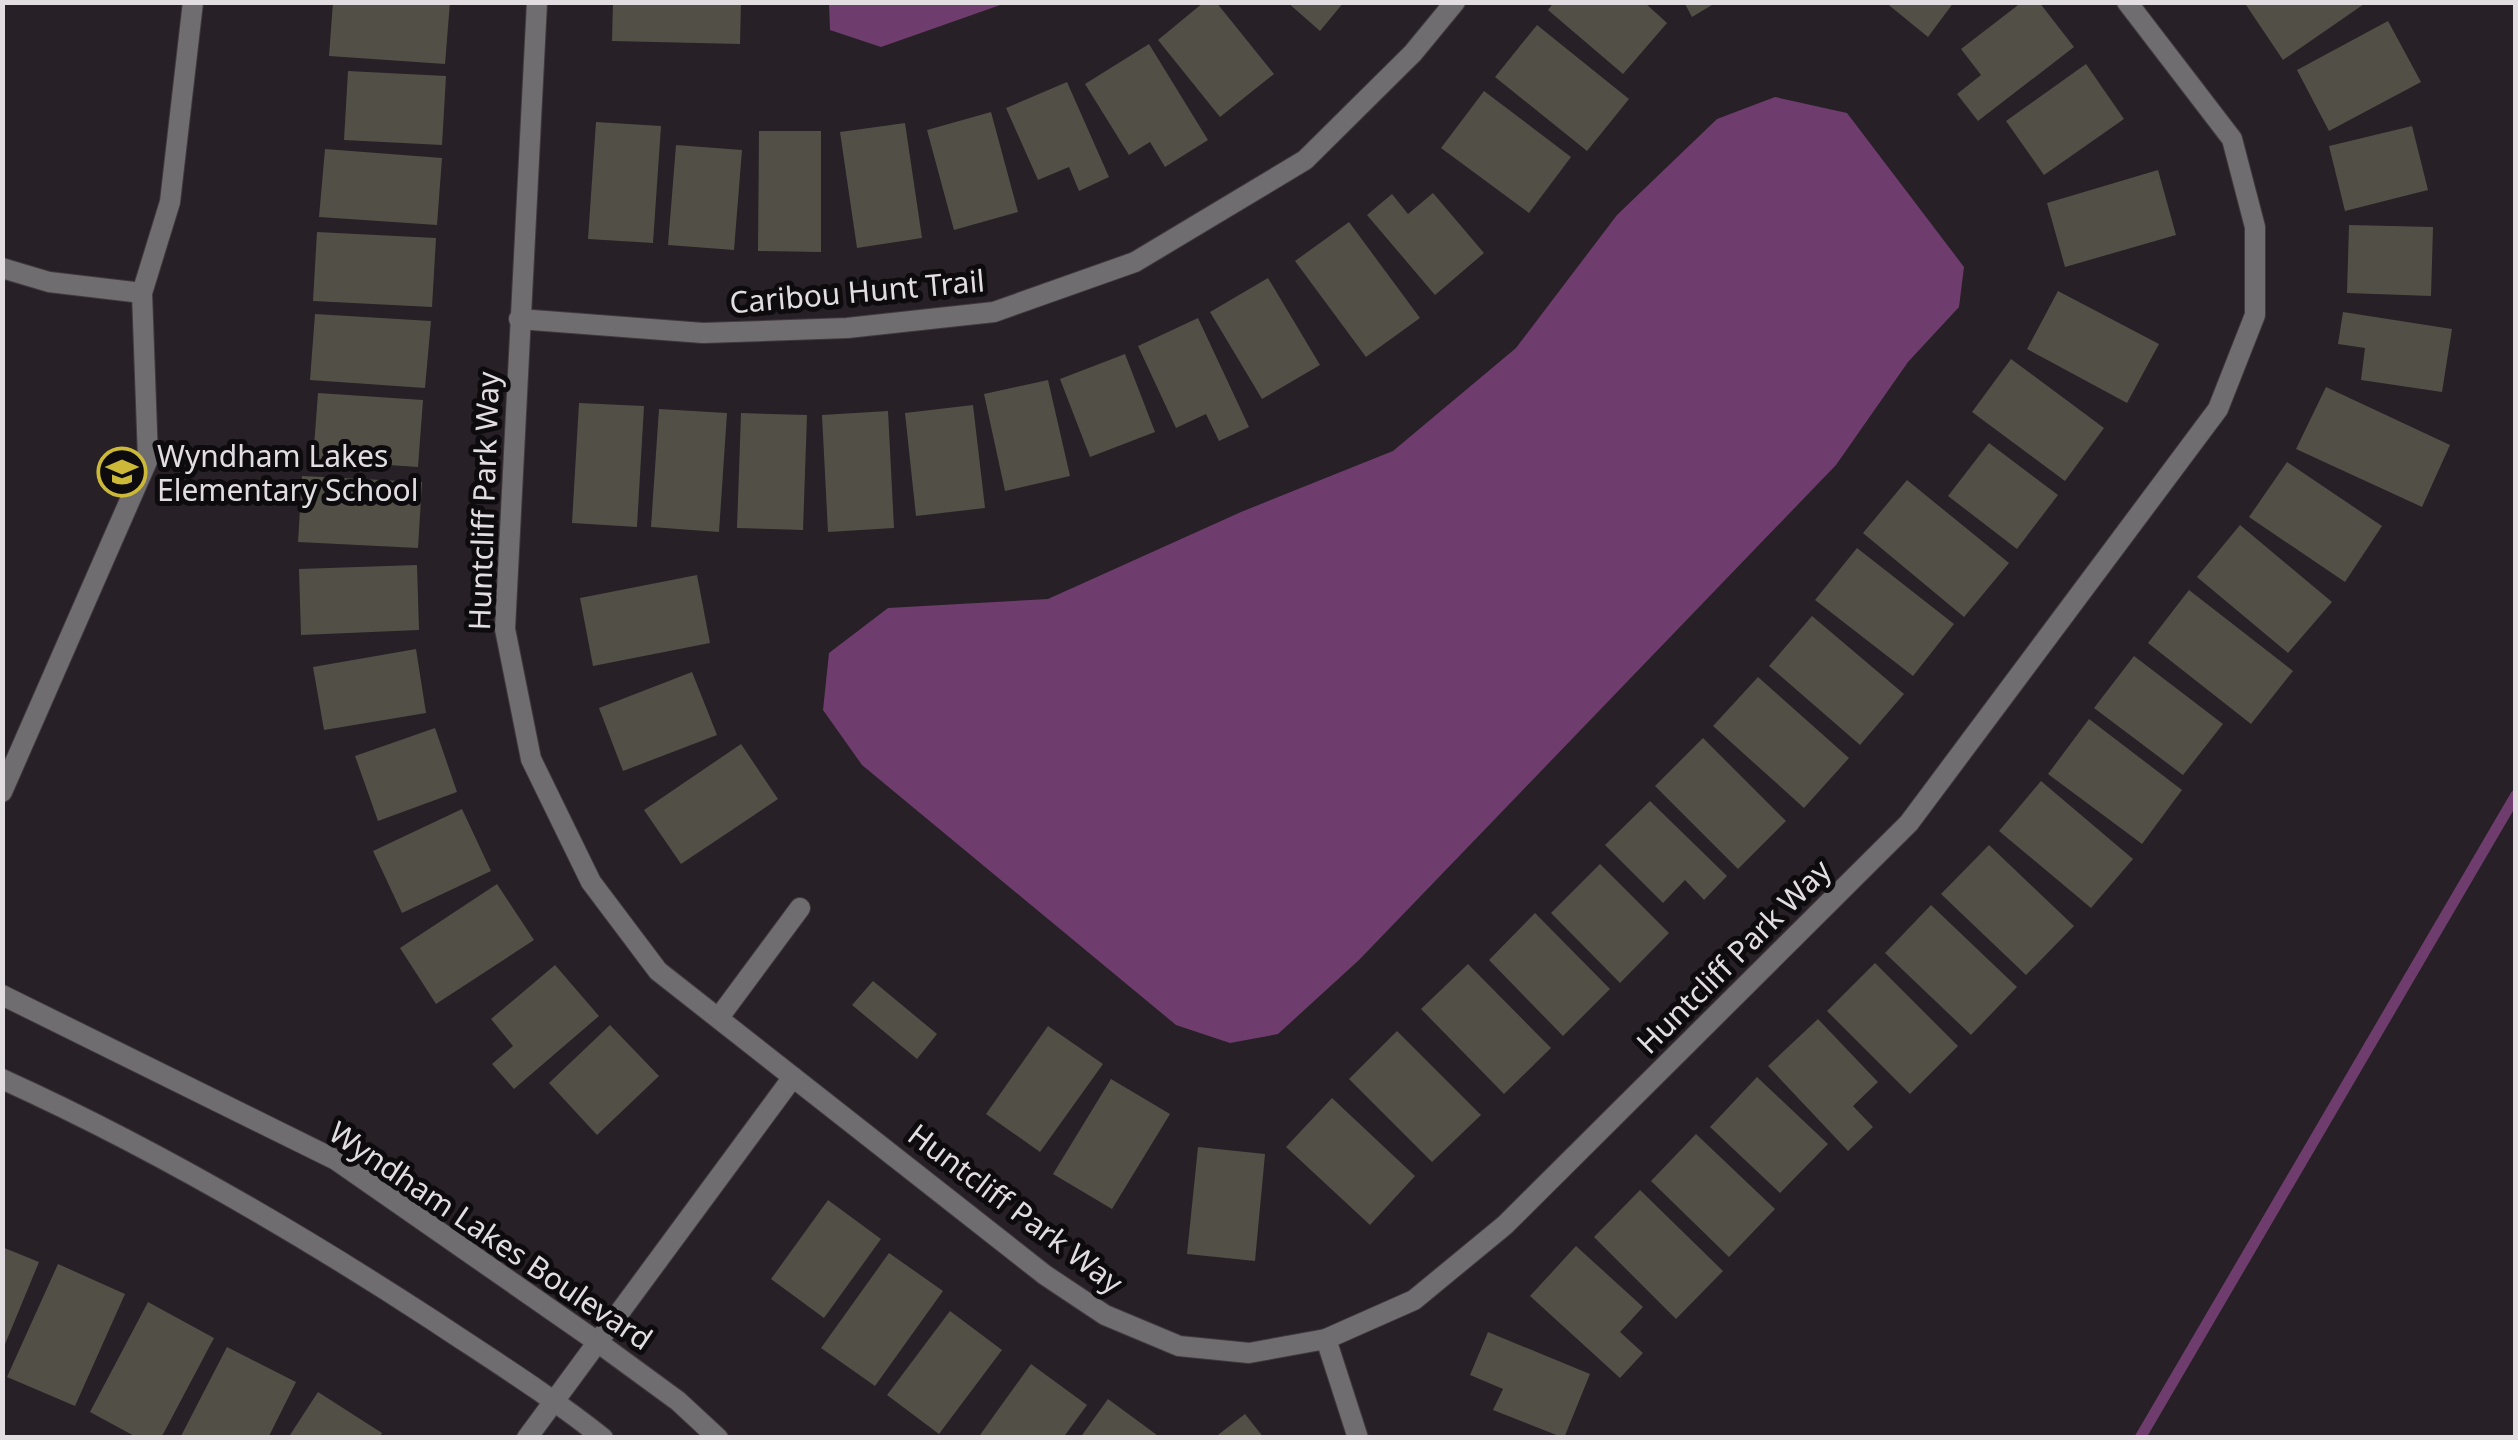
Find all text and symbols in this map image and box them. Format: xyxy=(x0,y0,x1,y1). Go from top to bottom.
street label: Caribou Hunt Trail xyxy=(728,259,986,323)
street label: Huntcliff Park Way xyxy=(458,370,508,631)
place label: Wyndham Lakes Elementary School xyxy=(157,435,418,510)
school or university icon: Wyndham Lakes Elementary School xyxy=(96,446,148,498)
street label: Huntcliff Park Way xyxy=(1627,849,1840,1062)
street label: Wyndham Lakes Boulevard xyxy=(321,1111,661,1359)
street label: Huntcliff Park Way xyxy=(900,1114,1132,1303)

